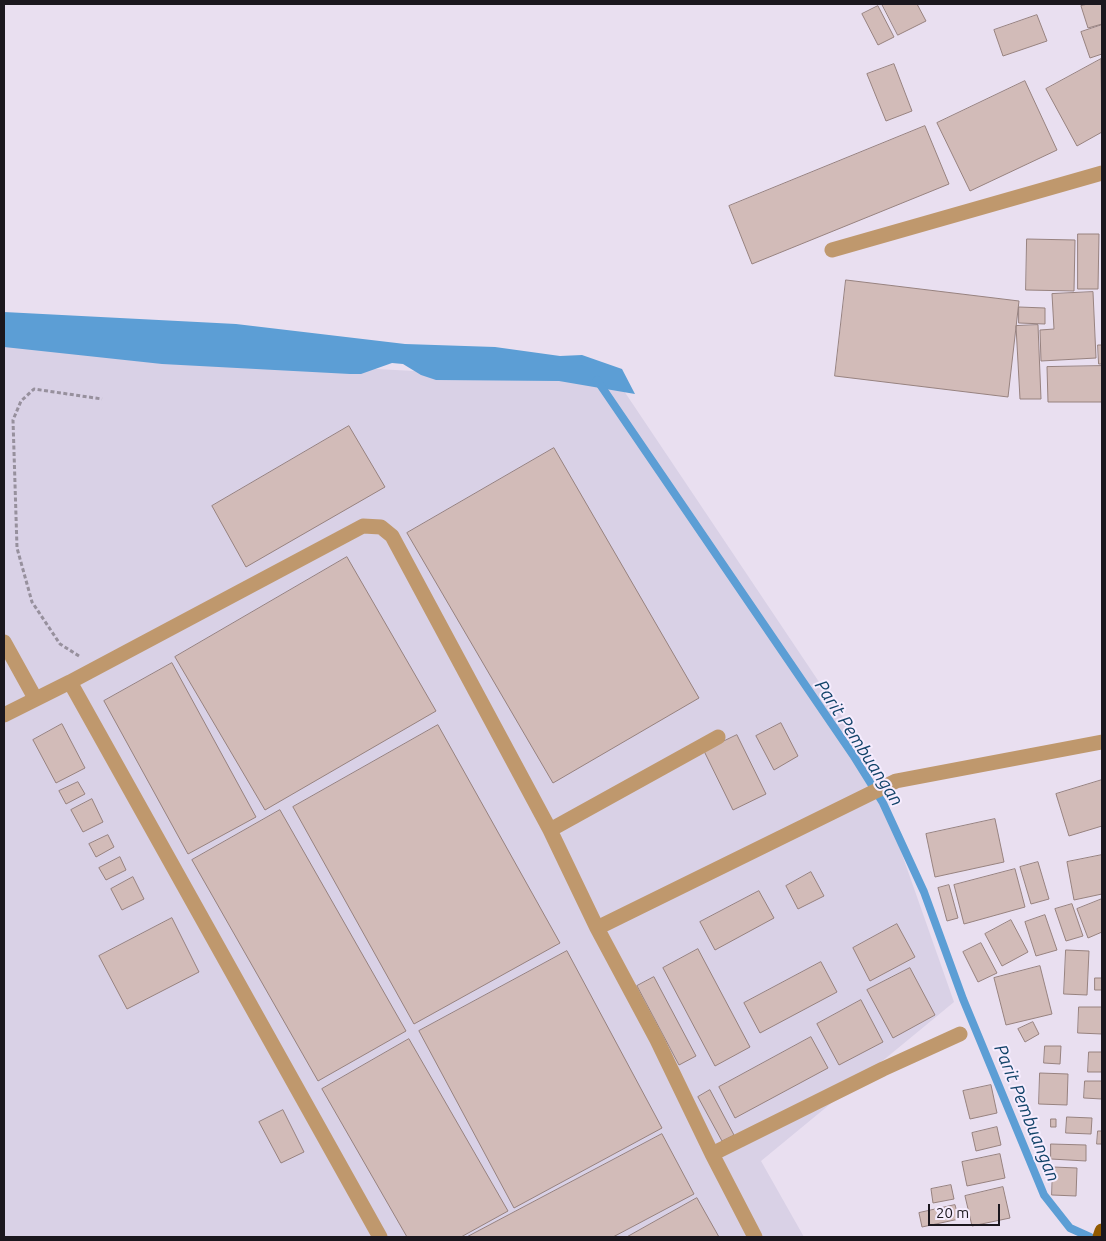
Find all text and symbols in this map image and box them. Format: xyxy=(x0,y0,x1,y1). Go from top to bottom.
water label: Parit Pembuangan xyxy=(810,676,908,810)
water label: Parit Pembuangan xyxy=(990,1041,1064,1185)
scale bar xyxy=(931,1194,1004,1226)
text: 20 m xyxy=(936,1204,969,1221)

